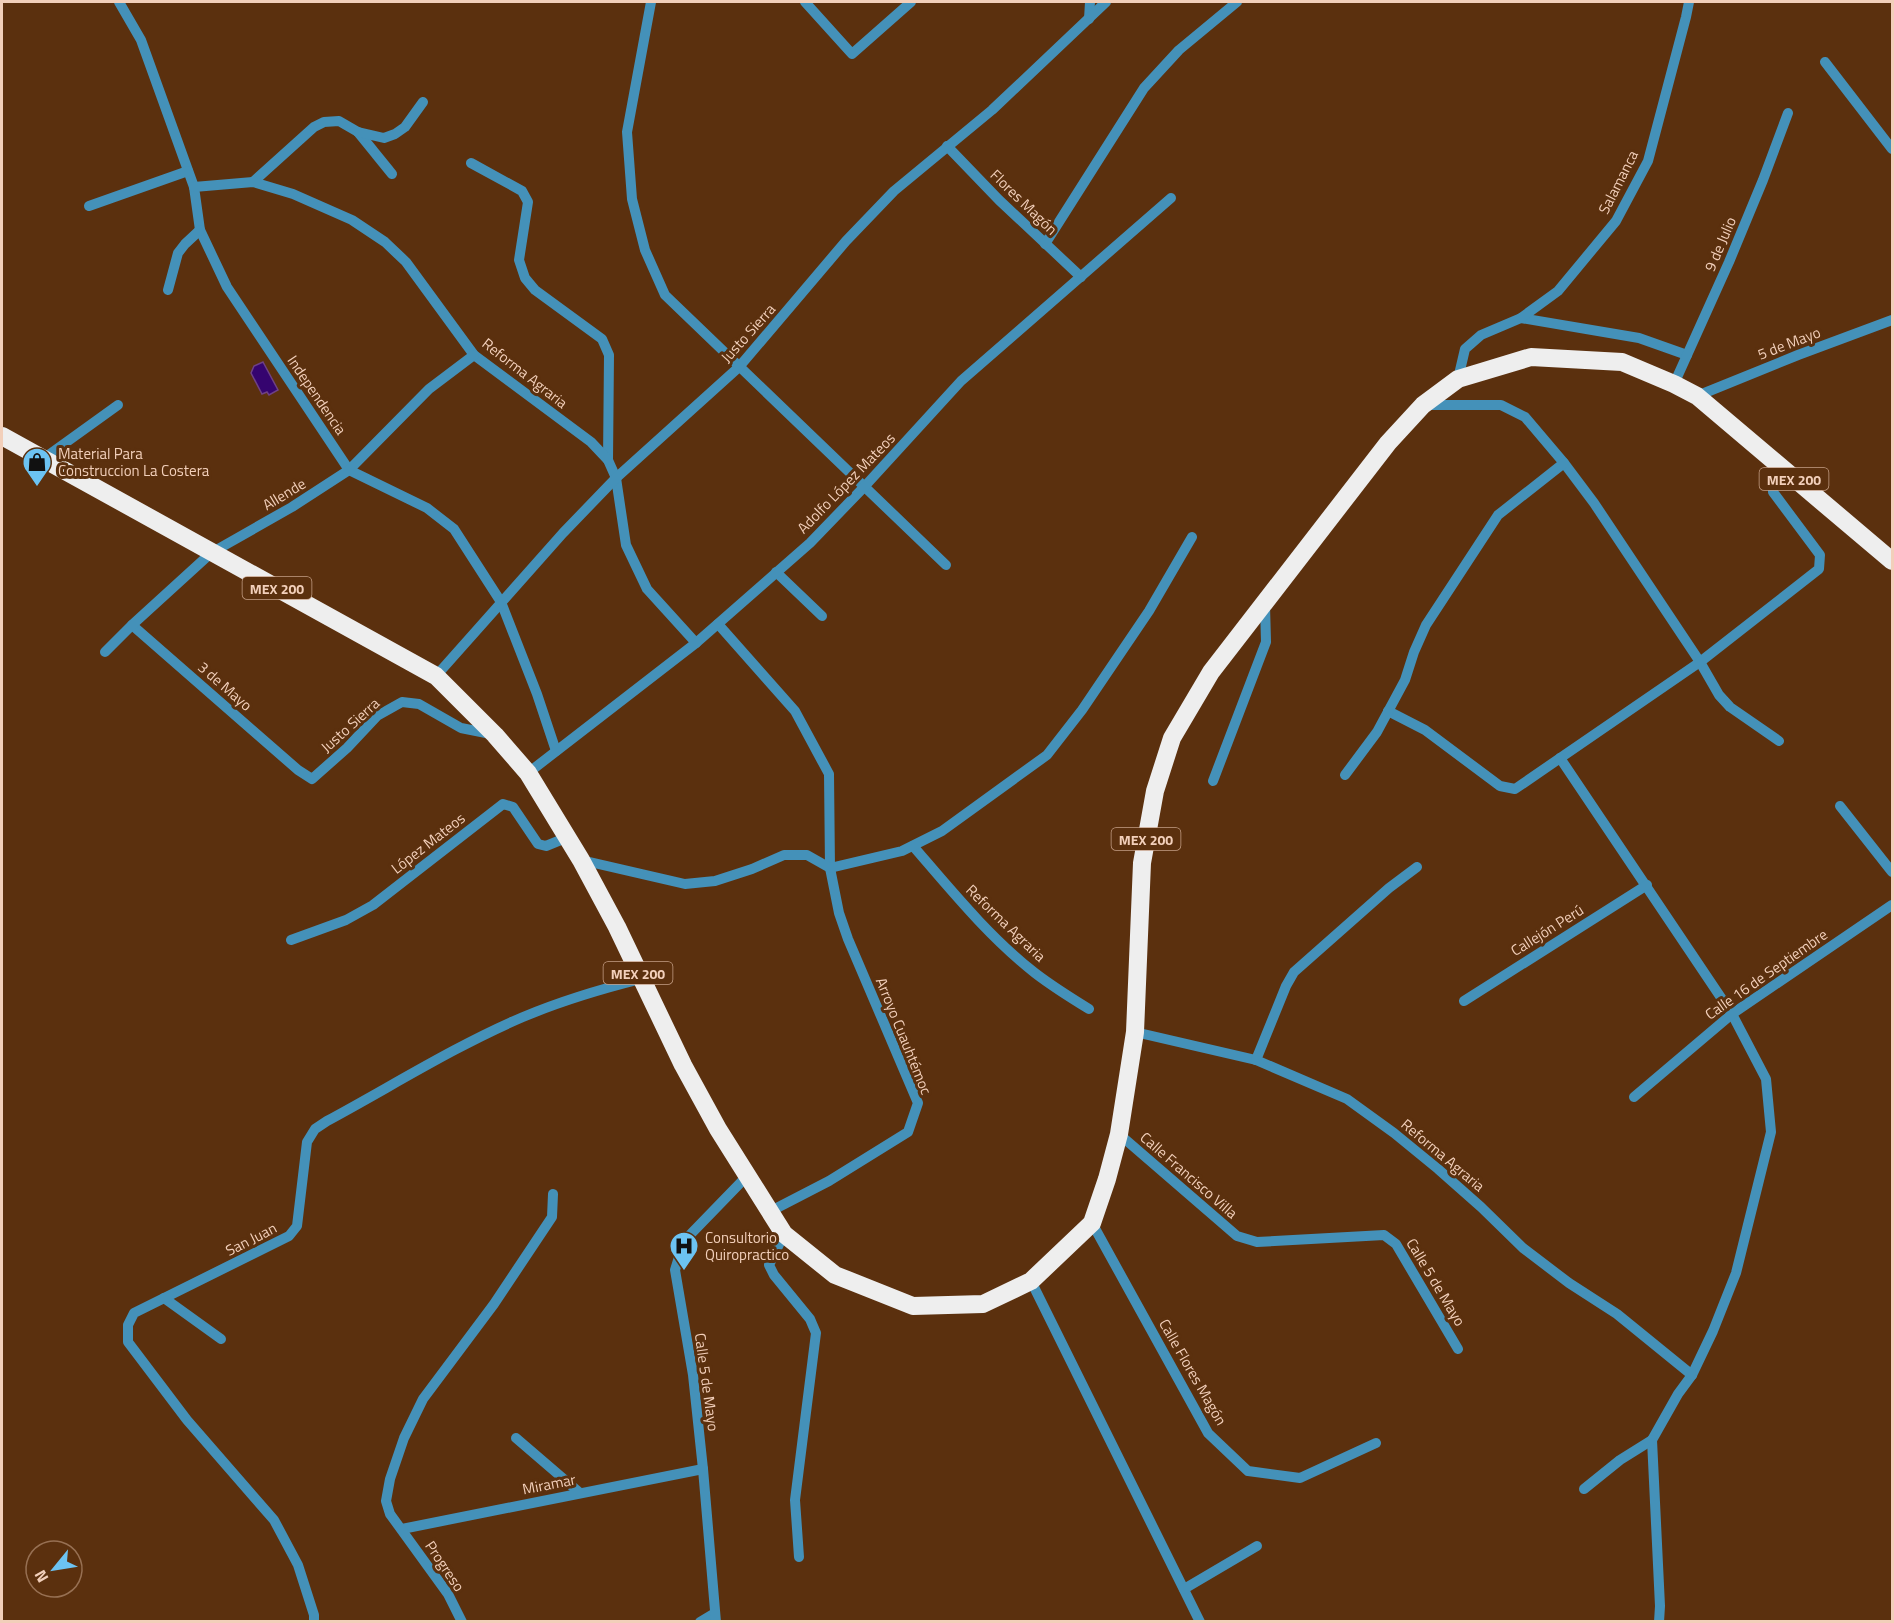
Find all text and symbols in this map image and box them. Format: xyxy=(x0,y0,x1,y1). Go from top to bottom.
street label: Salamanca xyxy=(1592,146,1644,218)
street label: Flores Magón xyxy=(985,164,1063,240)
street label: 9 de Julio xyxy=(1698,213,1742,275)
street label: Justo Sierra xyxy=(715,298,781,368)
street label: 5 de Mayo xyxy=(1754,320,1824,365)
street label: Reforma Agraria xyxy=(477,332,573,414)
street label: Independencia xyxy=(282,351,352,440)
street label: Adolfo López Mateos xyxy=(792,427,900,539)
place label: Material Para Construccion La Costera xyxy=(58,442,210,482)
shop icon: Material Para Construccion La Costera xyxy=(21,446,53,488)
road number: MEX 200 xyxy=(1760,468,1828,490)
street label: Allende xyxy=(258,472,310,516)
road number: MEX 200 xyxy=(242,577,312,599)
street label: 3 de Mayo xyxy=(193,656,257,716)
street label: Justo Sierra xyxy=(315,692,385,758)
street label: López Mateos xyxy=(386,807,470,879)
road number: MEX 200 xyxy=(1112,828,1180,850)
street label: Reforma Agraria xyxy=(961,879,1051,967)
street label: Callejón Perú xyxy=(1506,898,1588,962)
street label: Calle 16 de Septiembre xyxy=(1700,923,1832,1025)
road number: MEX 200 xyxy=(604,962,672,984)
street label: Arroyo Cuauhtémoc xyxy=(870,974,938,1098)
street label: Reforma Agraria xyxy=(1396,1113,1490,1197)
street label: Calle Francisco Villa xyxy=(1135,1126,1243,1224)
street label: San Juan xyxy=(221,1216,281,1262)
place label: Consultorio Quiropractico xyxy=(705,1226,789,1266)
hospital icon: Consultorio Quiropractico xyxy=(668,1230,700,1272)
street label: Calle 5 de Mayo xyxy=(1401,1234,1471,1330)
street label: Calle Flores Magón xyxy=(1153,1315,1233,1429)
street label: Calle 5 de Mayo xyxy=(689,1331,725,1433)
street label: Miramar xyxy=(520,1468,578,1500)
street label: Progreso xyxy=(420,1536,471,1596)
north arrow xyxy=(24,1539,84,1599)
text: N xyxy=(28,1566,54,1587)

